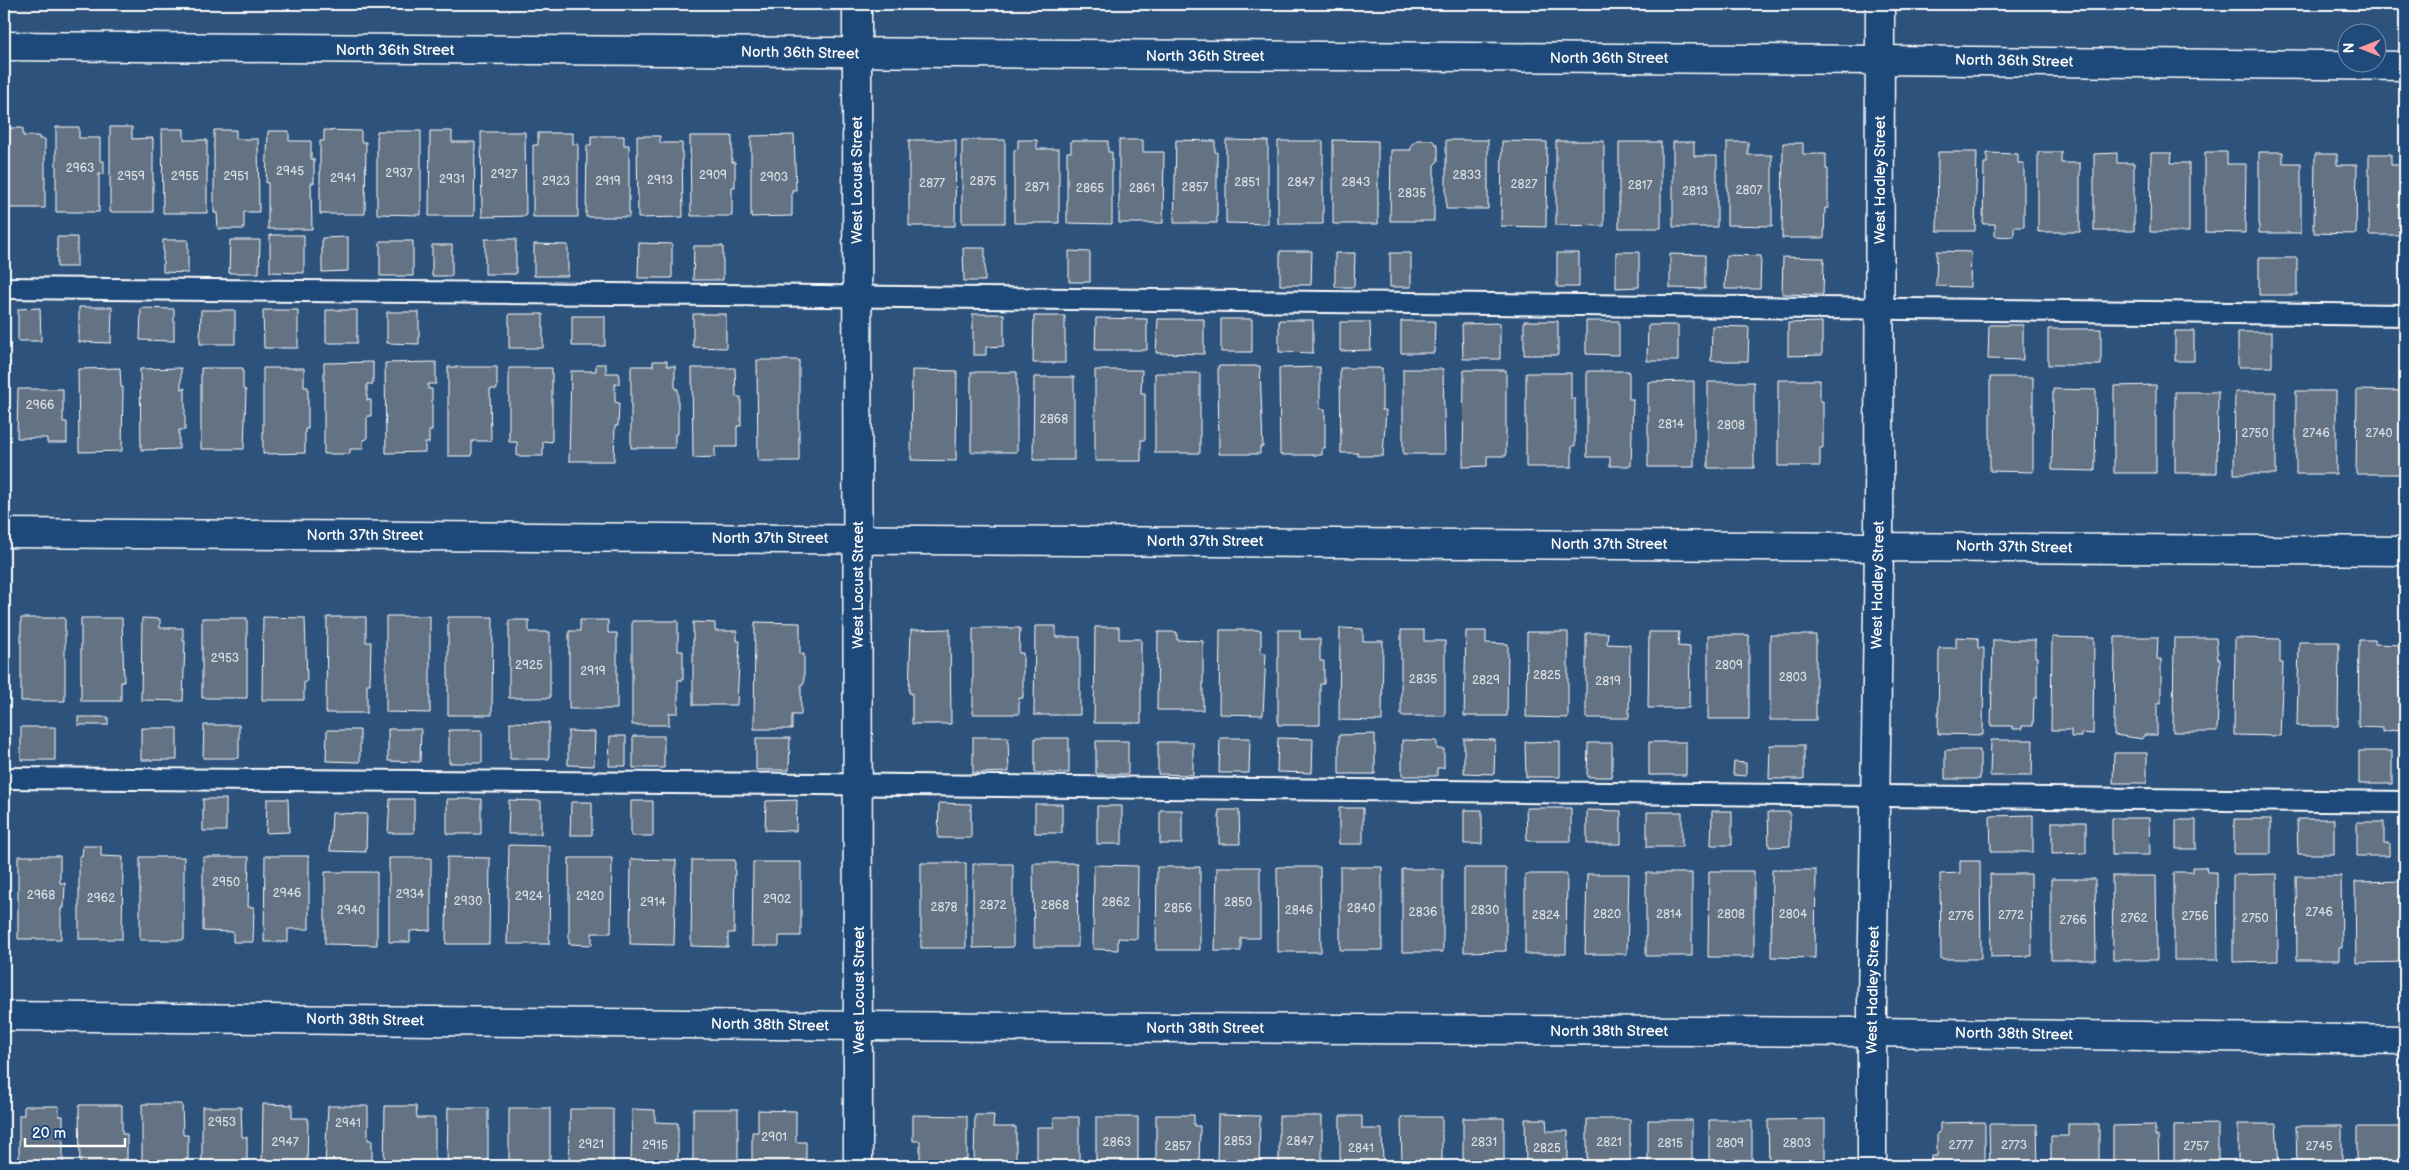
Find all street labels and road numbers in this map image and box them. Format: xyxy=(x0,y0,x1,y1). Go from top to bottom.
street label: North 36th Street xyxy=(336,41,455,60)
street label: North 36th Street xyxy=(741,42,860,64)
street label: North 36th Street xyxy=(1146,47,1265,66)
street label: North 36th Street xyxy=(1550,49,1669,68)
street label: North 36th Street xyxy=(1955,50,2074,72)
street label: West Hadley Street xyxy=(1871,115,1890,244)
street label: West Locust Street xyxy=(848,116,867,244)
street label: West Hadley Street xyxy=(1867,520,1889,649)
street label: West Locust Street xyxy=(849,521,868,649)
street label: North 37th Street xyxy=(307,526,424,545)
street label: North 37th Street xyxy=(712,529,829,548)
street label: North 37th Street xyxy=(1147,532,1264,551)
street label: North 37th Street xyxy=(1551,535,1668,554)
street label: North 37th Street xyxy=(1955,536,2073,558)
street label: West Hadley Street xyxy=(1862,925,1884,1054)
street label: West Locust Street xyxy=(850,926,869,1054)
street label: North 38th Street xyxy=(306,1009,425,1031)
street label: North 38th Street xyxy=(711,1014,830,1036)
street label: North 38th Street xyxy=(1146,1019,1264,1038)
street label: North 38th Street xyxy=(1550,1022,1668,1041)
street label: North 38th Street xyxy=(1955,1023,2074,1045)

